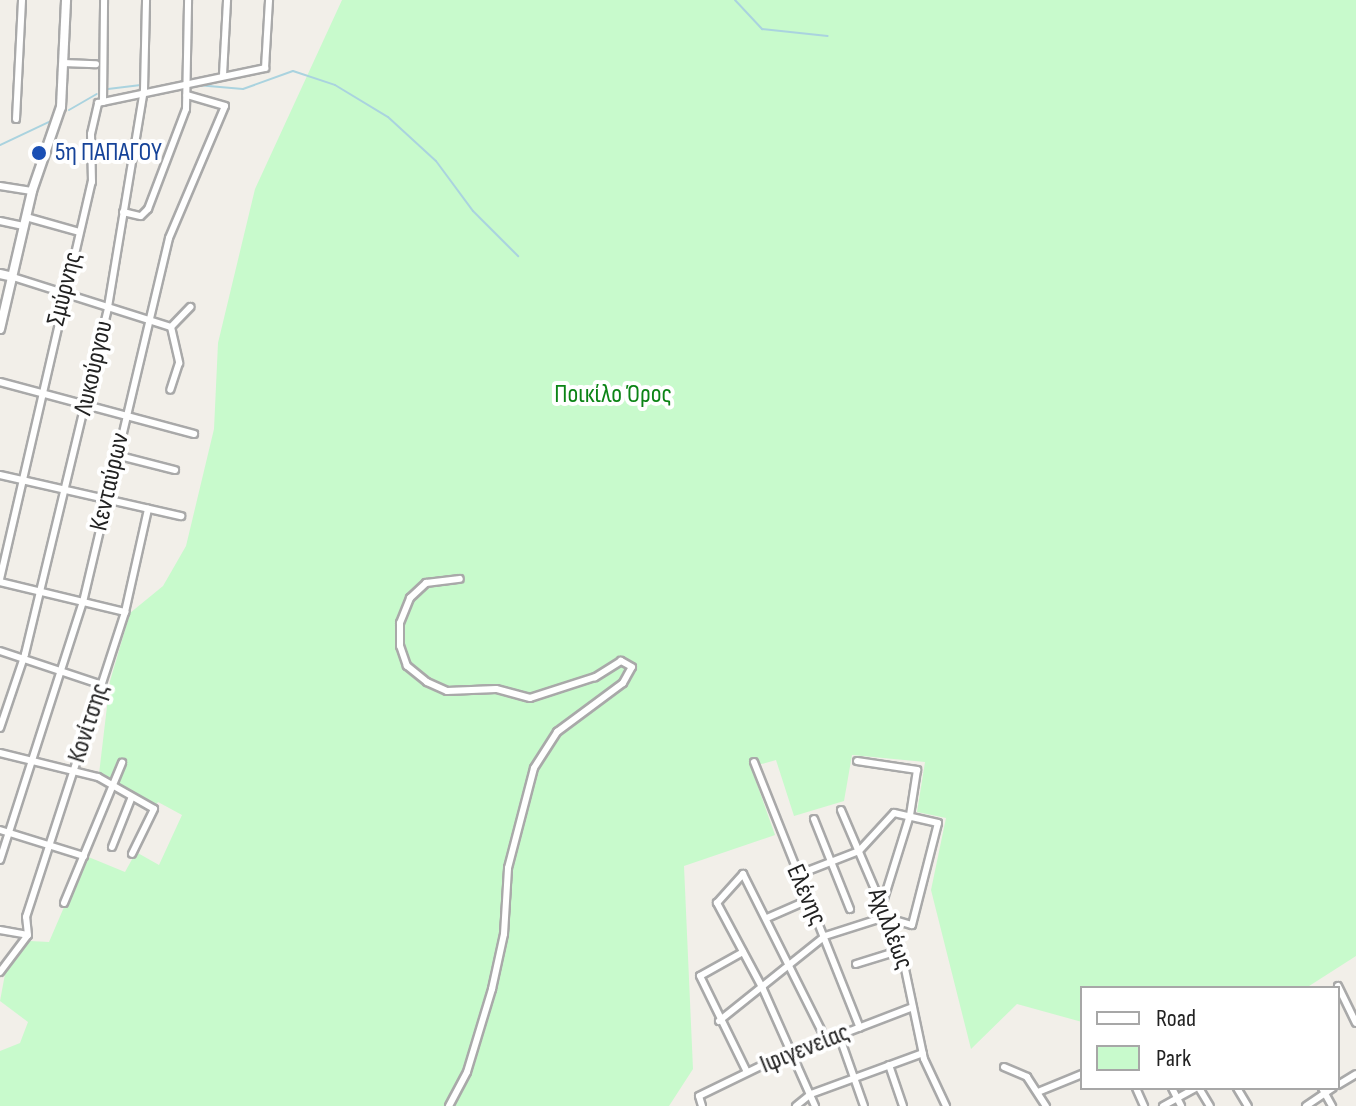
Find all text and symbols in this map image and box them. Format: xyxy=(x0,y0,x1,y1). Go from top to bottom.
place label: 5η ΠΑΠΑΓΟΥ xyxy=(55,137,162,169)
marker: 5η ΠΑΠΑΓΟΥ xyxy=(30,144,48,162)
street label: Σμύρνης xyxy=(41,249,89,329)
street label: Λυκούργου xyxy=(68,318,120,418)
park label: Ποικίλο Όρος xyxy=(554,379,672,411)
street label: Κενταύρων xyxy=(84,430,136,534)
street label: Κονίτσης xyxy=(62,679,116,767)
street label: Ελένης xyxy=(779,860,833,930)
street label: Αχιλλέως xyxy=(860,884,920,974)
legend xyxy=(1080,986,1340,1090)
text: Road xyxy=(1156,1004,1196,1033)
street label: Ιφιγενείας xyxy=(756,1017,854,1081)
text: Park xyxy=(1156,1044,1191,1073)

